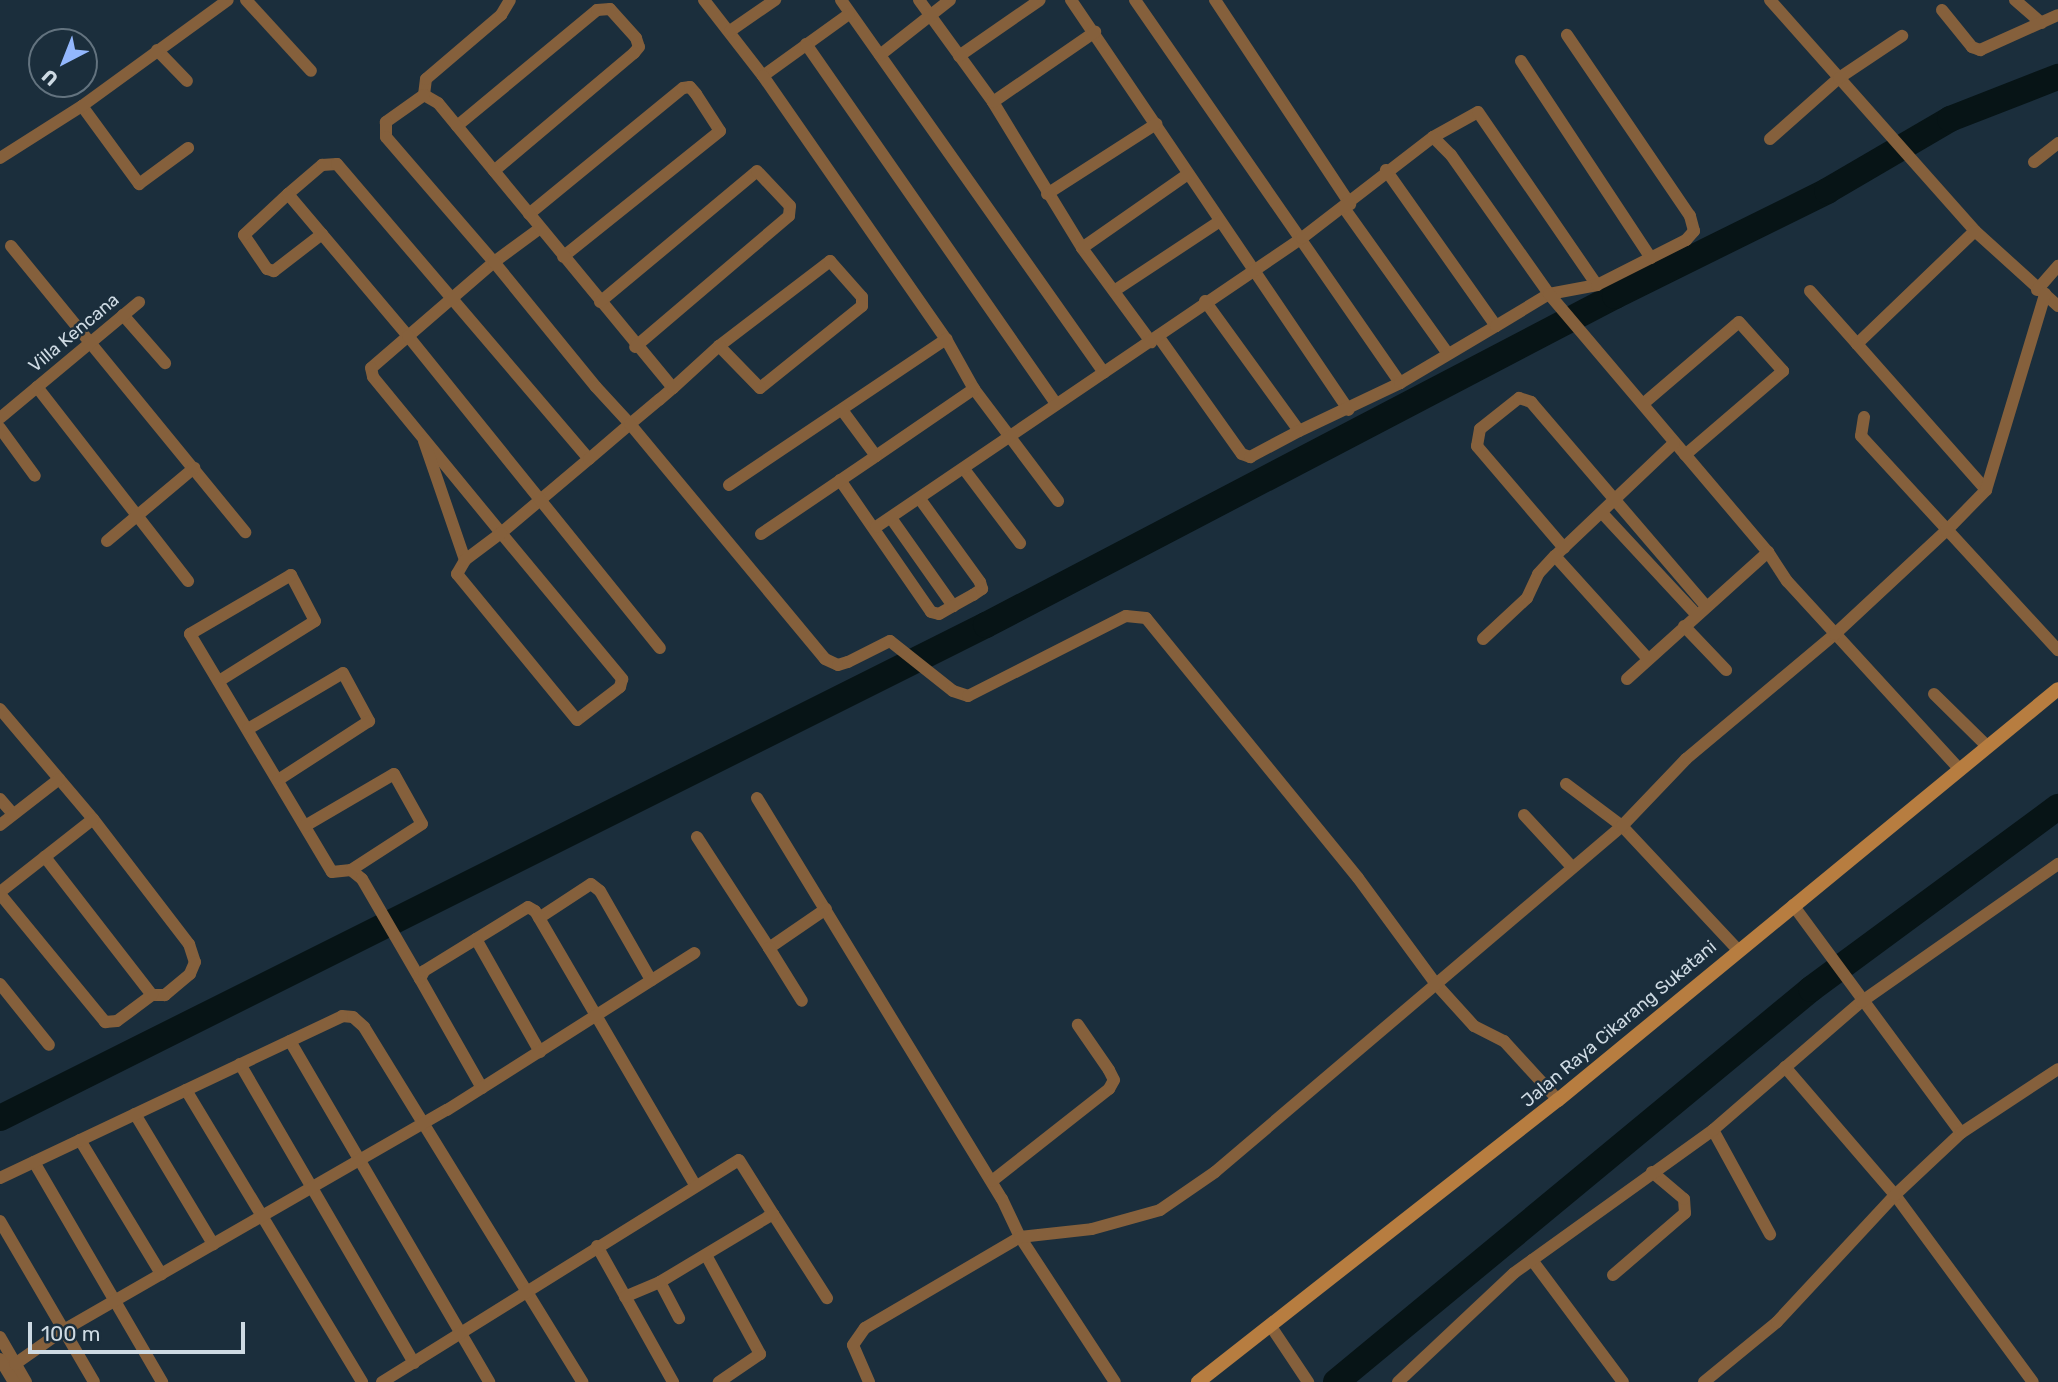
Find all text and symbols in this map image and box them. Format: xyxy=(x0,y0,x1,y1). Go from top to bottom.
north arrow xyxy=(28,28,98,98)
text: U xyxy=(37,64,63,91)
street label: Villa Kencana xyxy=(24,289,124,377)
street label: Jalan Raya Cikarang Sukatani xyxy=(1517,936,1721,1112)
scale bar xyxy=(32,1308,248,1352)
text: 100 m xyxy=(41,1321,100,1346)

